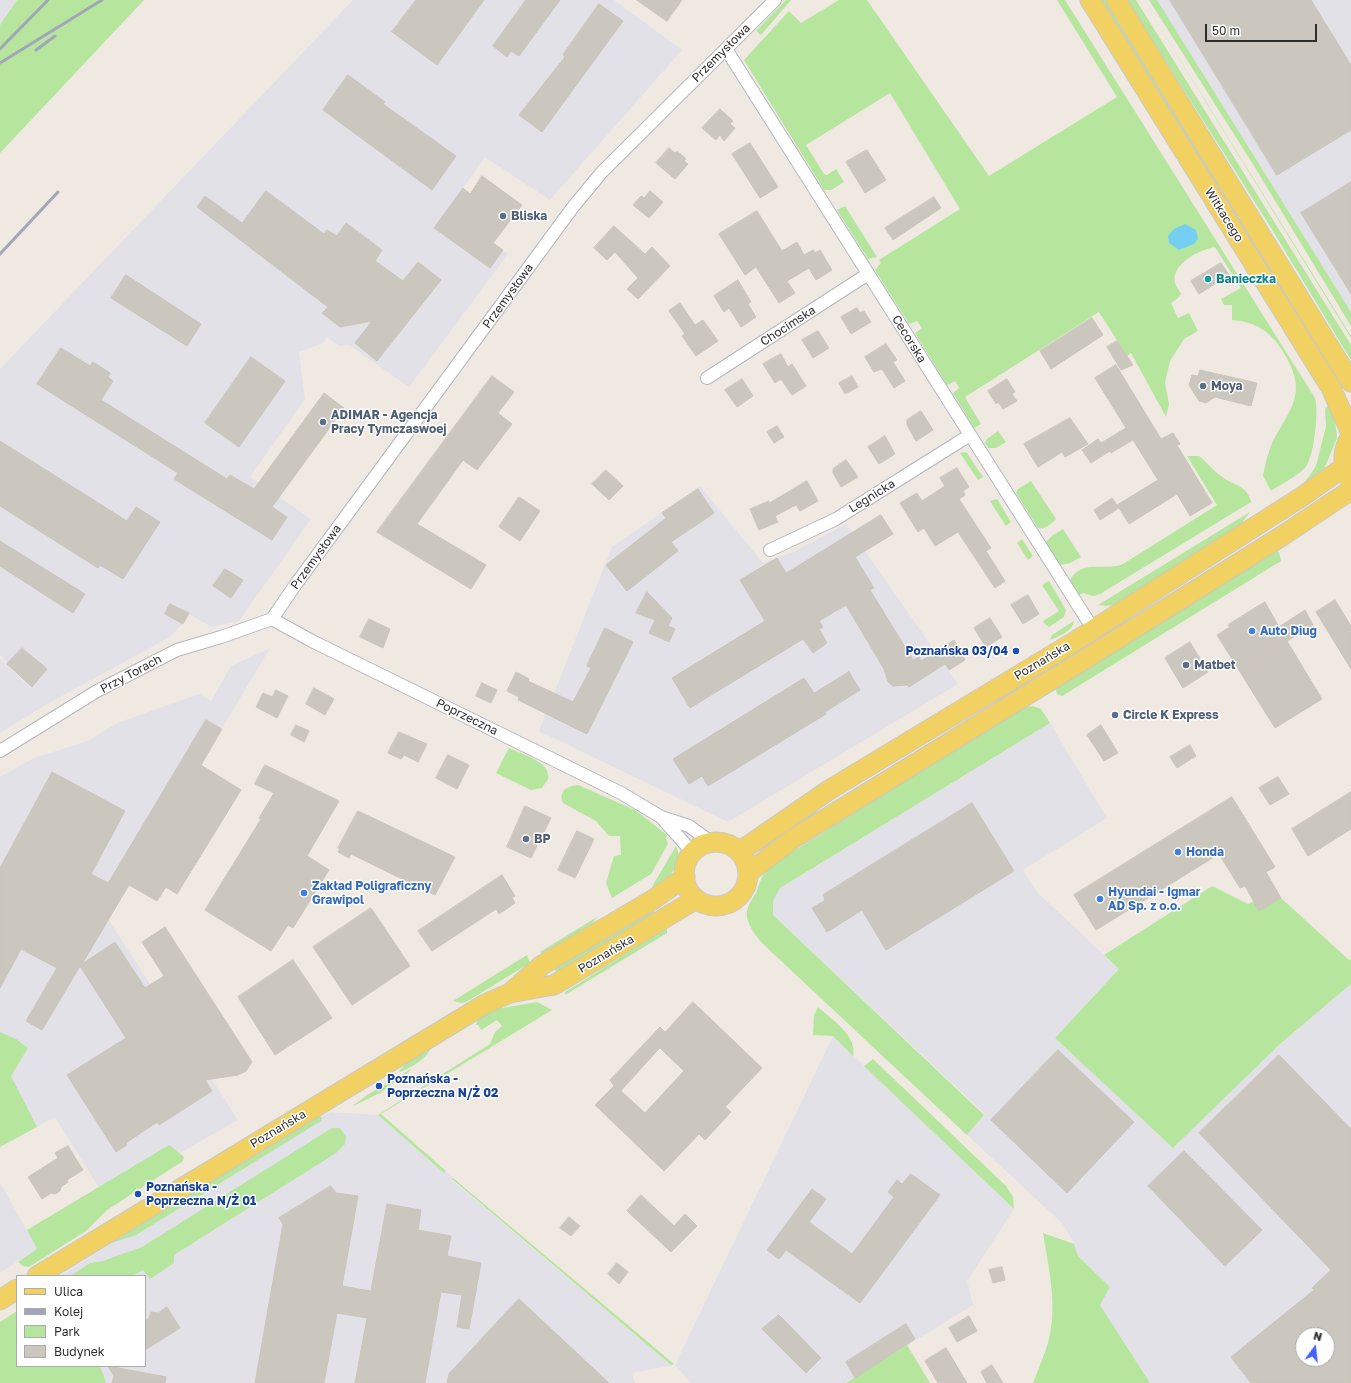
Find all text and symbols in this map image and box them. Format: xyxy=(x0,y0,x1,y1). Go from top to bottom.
scale bar xyxy=(1207,16,1319,42)
street label: Przemysłowa xyxy=(689,21,753,85)
text: 50 m xyxy=(1212,23,1240,38)
street label: Witkacego xyxy=(1202,185,1246,245)
place label: Bliska xyxy=(511,209,547,223)
marker: Bliska xyxy=(498,211,508,221)
street label: Przemysłowa xyxy=(480,261,536,331)
place label: Banieczka xyxy=(1216,272,1276,286)
marker: Banieczka xyxy=(1203,274,1213,284)
street label: Chocimska xyxy=(758,303,818,349)
street label: Cecorska xyxy=(889,313,929,365)
place label: Moya xyxy=(1211,379,1242,393)
marker: Moya xyxy=(1198,381,1208,391)
place label: ADIMAR - Agencja Pracy Tymczaswoej xyxy=(331,408,447,436)
marker: ADIMAR - Agencja Pracy Tymczaswoej xyxy=(318,417,328,427)
street label: Legnicka xyxy=(846,476,898,516)
street label: Przemysłowa xyxy=(288,522,344,592)
place label: Auto Diug xyxy=(1260,624,1317,638)
marker: Auto Diug xyxy=(1247,626,1257,636)
street label: Poznańska xyxy=(1012,639,1072,683)
place label: Poznańska 03/04 xyxy=(906,644,1008,658)
marker: Poznańska 03/04 xyxy=(1011,646,1021,656)
street label: Przy Torach xyxy=(98,652,164,696)
place label: Matbet xyxy=(1194,658,1236,672)
marker: Matbet xyxy=(1181,660,1191,670)
street label: Poprzeczna xyxy=(434,696,500,738)
place label: Circle K Express xyxy=(1123,708,1219,722)
marker: Circle K Express xyxy=(1110,710,1120,720)
place label: BP xyxy=(534,832,550,846)
marker: BP xyxy=(521,834,531,844)
place label: Honda xyxy=(1186,845,1224,859)
marker: Honda xyxy=(1173,847,1183,857)
place label: Zakład Poligraficzny Grawipol xyxy=(312,879,431,907)
place label: Hyundai - Igmar AD Sp. z o.o. xyxy=(1108,885,1201,913)
marker: Zakład Poligraficzny Grawipol xyxy=(299,888,309,898)
marker: Hyundai - Igmar AD Sp. z o.o. xyxy=(1095,894,1105,904)
street label: Poznańska xyxy=(576,932,636,976)
place label: Poznańska - Poprzeczna N/Ż 02 xyxy=(387,1072,498,1100)
marker: Poznańska - Poprzeczna N/Ż 02 xyxy=(374,1081,384,1091)
street label: Poznańska xyxy=(248,1107,308,1151)
place label: Poznańska - Poprzeczna N/Ż 01 xyxy=(146,1180,256,1208)
marker: Poznańska - Poprzeczna N/Ż 01 xyxy=(133,1189,143,1199)
legend xyxy=(16,1275,146,1367)
text: Ulica xyxy=(54,1284,83,1299)
text: Kolej xyxy=(54,1304,83,1319)
text: Park xyxy=(54,1324,80,1339)
north arrow xyxy=(1295,1327,1335,1367)
text: N xyxy=(1312,1329,1324,1343)
text: Budynek xyxy=(54,1344,105,1359)

